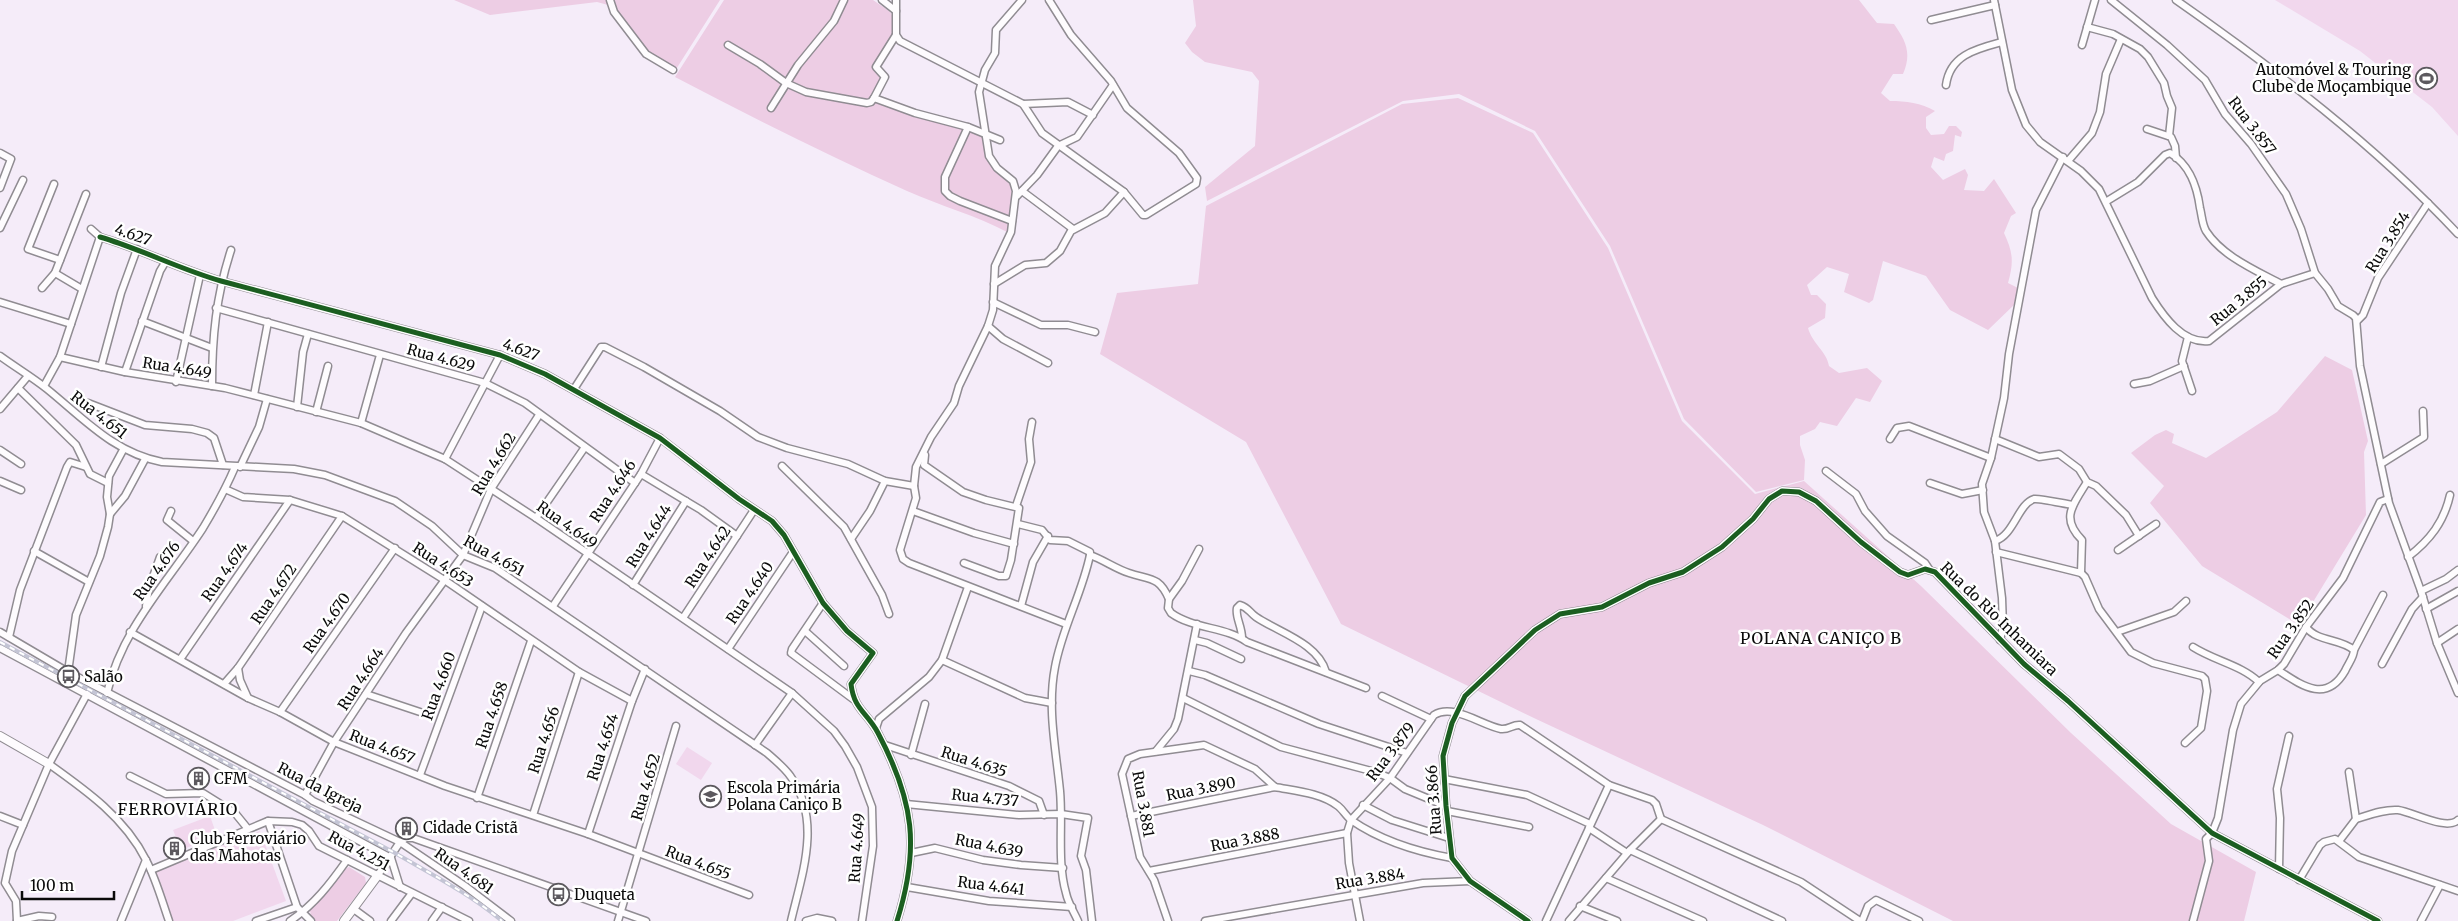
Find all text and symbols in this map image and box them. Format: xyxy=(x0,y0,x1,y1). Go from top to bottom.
place label: Automóvel & Touring Clube de Moçambique xyxy=(2252,60,2411,96)
sports icon: Automóvel & Touring Clube de Moçambique xyxy=(2415,67,2439,91)
street label: Rua 3.857 xyxy=(2224,93,2281,159)
street label: Rua 3.854 xyxy=(2361,207,2414,276)
street label: 4.627 xyxy=(112,219,155,250)
street label: Rua 3.855 xyxy=(2206,272,2271,329)
street label: 4.627 xyxy=(500,334,543,365)
street label: Rua 4.629 xyxy=(405,339,477,376)
street label: Rua 4.649 xyxy=(141,353,213,382)
street label: Rua 4.651 xyxy=(67,387,132,443)
street label: Rua 4.662 xyxy=(467,429,520,499)
street label: Rua 4.646 xyxy=(585,456,640,526)
street label: Rua 4.649 xyxy=(533,497,601,552)
street label: Rua 4.644 xyxy=(622,501,675,571)
street label: Rua 4.642 xyxy=(681,522,735,591)
street label: Rua 4.651 xyxy=(460,531,528,580)
street label: Rua 4.676 xyxy=(129,537,184,604)
street label: Rua 4.674 xyxy=(197,538,252,605)
street label: Rua 4.653 xyxy=(409,538,477,591)
street label: Rua 4.640 xyxy=(722,558,777,628)
street label: Rua do Rio Inhamiara xyxy=(1937,558,2062,680)
street label: Rua 4.672 xyxy=(247,560,301,627)
street label: Rua 4.670 xyxy=(299,589,354,657)
street label: Rua 3.852 xyxy=(2263,595,2318,662)
district label: POLANA CANIÇO B xyxy=(1740,628,1902,648)
street label: Rua 4.664 xyxy=(333,644,388,714)
street label: Rua 4.660 xyxy=(417,649,460,723)
bus stop icon: Salão xyxy=(56,665,80,689)
place label: Salão xyxy=(84,667,123,686)
street label: Rua 4.658 xyxy=(471,679,512,751)
street label: Rua 4.656 xyxy=(524,704,563,776)
street label: Rua 4.654 xyxy=(583,711,622,783)
street label: Rua 3.879 xyxy=(1362,718,1419,785)
street label: Rua 4.657 xyxy=(347,725,418,768)
street label: Rua 4.635 xyxy=(939,742,1010,781)
street label: Rua 4.652 xyxy=(627,751,664,823)
street label: Rua da Igreja xyxy=(274,758,366,817)
street label: Rua 3.866 xyxy=(1422,764,1445,836)
building icon: CFM xyxy=(186,767,210,791)
place label: CFM xyxy=(214,769,248,788)
street label: Rua 3.881 xyxy=(1128,769,1159,839)
street label: Rua 3.890 xyxy=(1164,772,1237,805)
place label: Escola Primária Polana Caniço B xyxy=(727,778,842,814)
school or university icon: Escola Primária Polana Caniço B xyxy=(699,785,723,809)
street label: Rua 4.737 xyxy=(950,785,1020,811)
district label: FERROVIÁRIO xyxy=(118,799,238,819)
street label: Rua 4.649 xyxy=(845,812,868,884)
building icon: Cidade Cristã xyxy=(395,816,419,840)
place label: Cidade Cristã xyxy=(423,818,518,837)
street label: Rua 3.888 xyxy=(1209,824,1281,855)
street label: Rua 4.251 xyxy=(325,826,394,875)
place label: Club Ferroviário das Mahotas xyxy=(190,829,306,865)
street label: Rua 4.639 xyxy=(953,830,1025,861)
building icon: Club Ferroviário das Mahotas xyxy=(162,836,186,860)
street label: Rua 4.655 xyxy=(663,841,734,884)
street label: Rua 4.681 xyxy=(431,843,498,898)
street label: Rua 3.884 xyxy=(1334,864,1406,893)
scale bar xyxy=(22,868,115,900)
street label: Rua 4.641 xyxy=(956,872,1026,899)
text: 100 m xyxy=(30,876,74,895)
bus stop icon: Duqueta xyxy=(546,883,570,907)
place label: Duqueta xyxy=(574,885,635,904)

